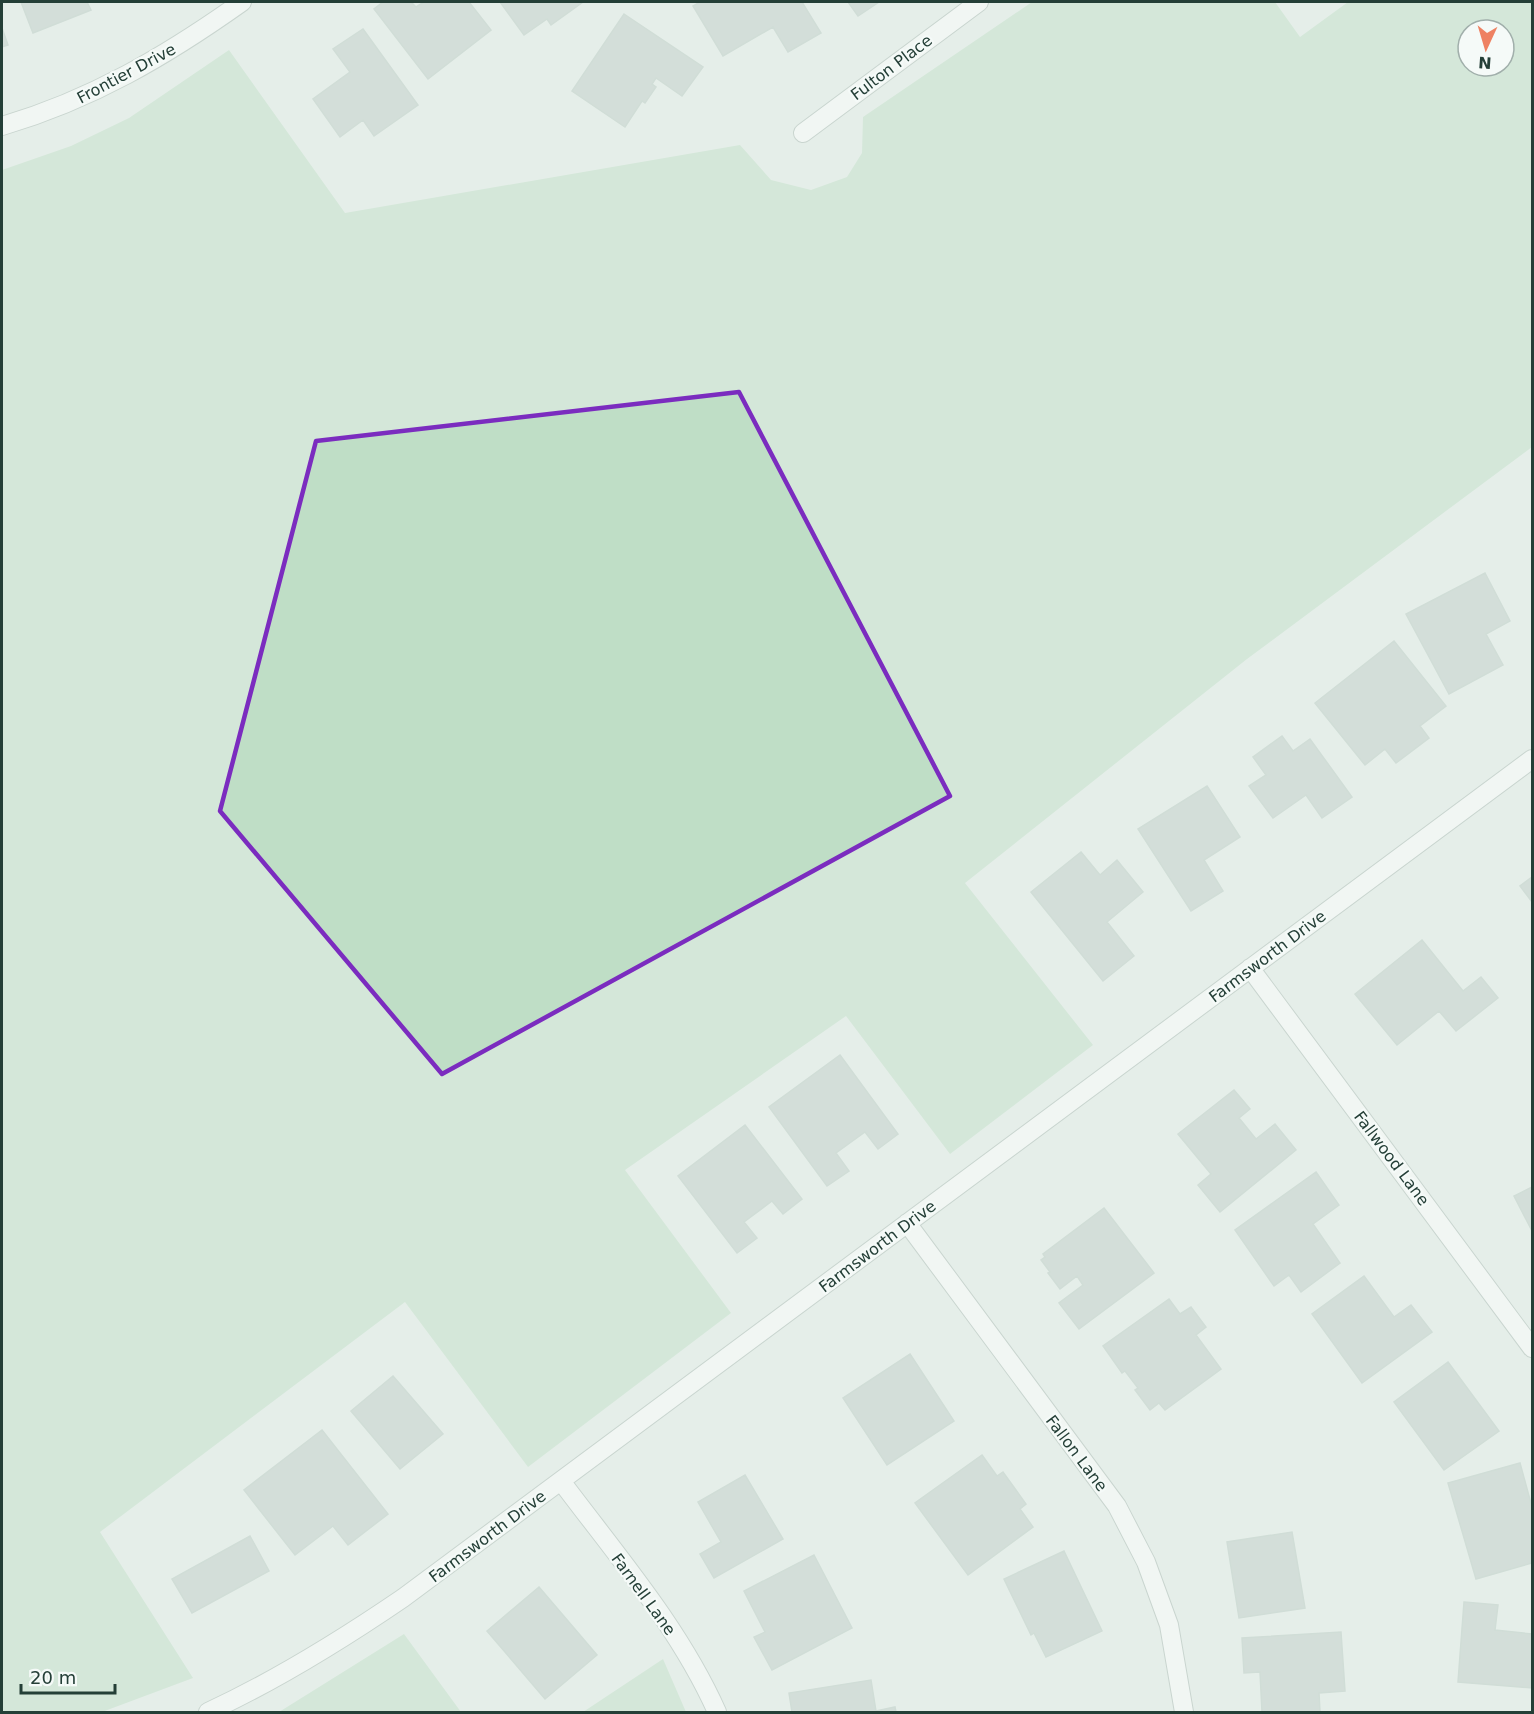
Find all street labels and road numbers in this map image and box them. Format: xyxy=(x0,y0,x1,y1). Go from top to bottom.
street label: Fulton Place xyxy=(847,31,936,104)
street label: Frontier Drive xyxy=(74,39,179,107)
street label: Farmsworth Drive xyxy=(1205,906,1329,1007)
street label: Fallwood Lane xyxy=(1350,1107,1433,1209)
street label: Farmsworth Drive xyxy=(815,1196,939,1297)
street label: Fallon Lane xyxy=(1042,1412,1111,1495)
street label: Farmsworth Drive xyxy=(425,1486,549,1587)
street label: Farnell Lane xyxy=(608,1550,680,1639)

